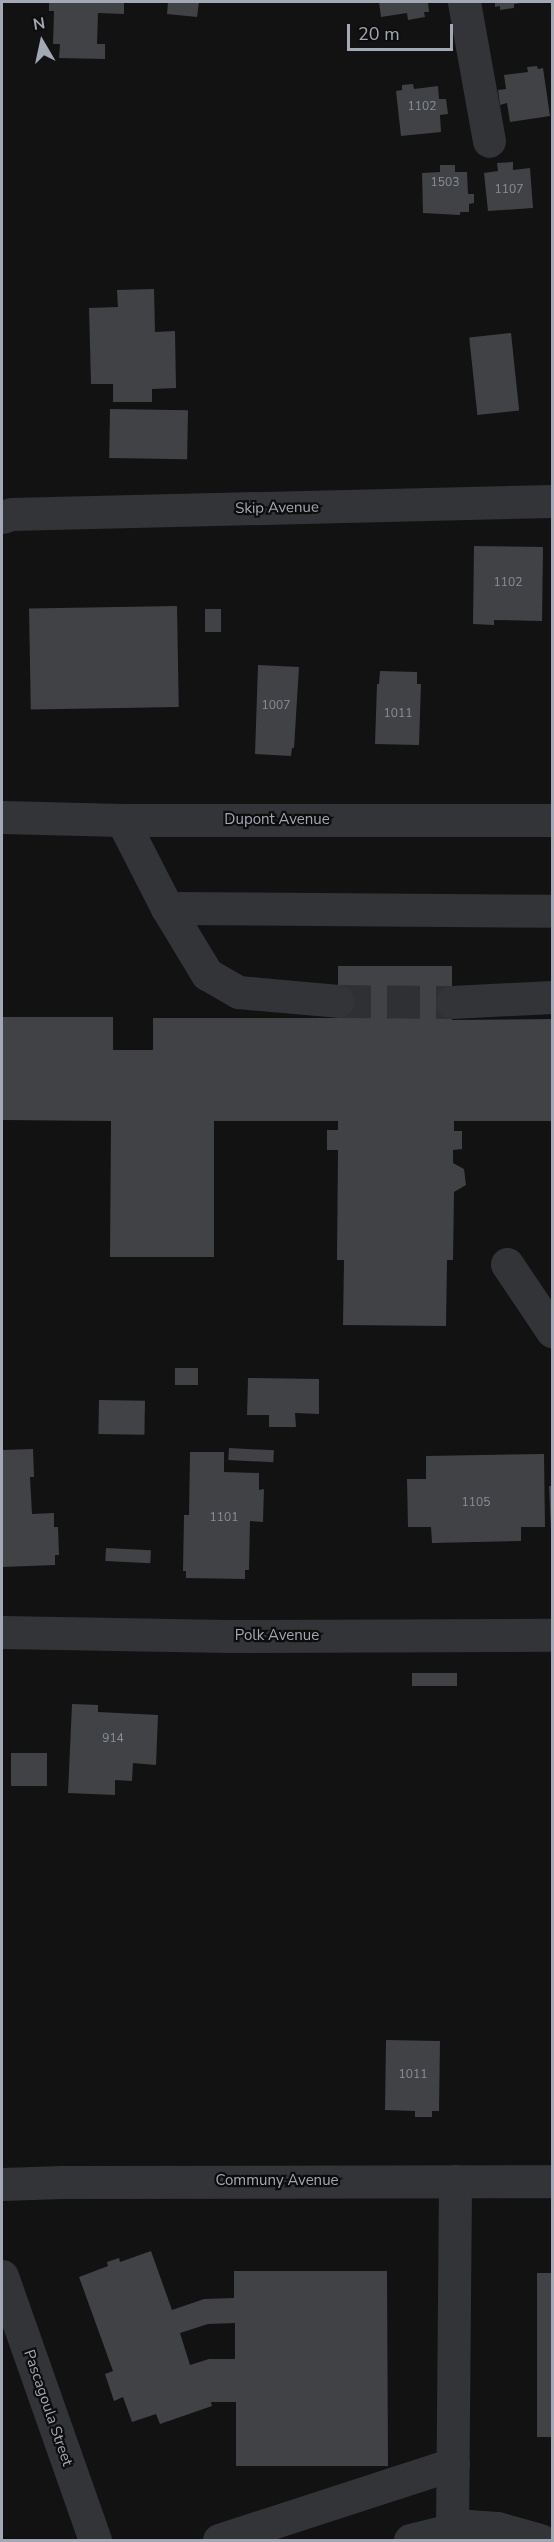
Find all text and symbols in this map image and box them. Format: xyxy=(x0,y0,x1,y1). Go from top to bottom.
north arrow xyxy=(12,12,72,72)
text: N xyxy=(32,12,47,36)
scale bar xyxy=(350,12,456,50)
text: 20 m xyxy=(358,22,400,46)
house number: 1102 xyxy=(408,100,436,114)
house number: 1503 xyxy=(431,176,459,190)
house number: 1107 xyxy=(495,183,523,197)
street label: Skip Avenue xyxy=(235,498,319,518)
house number: 1102 xyxy=(494,576,522,590)
house number: 1007 xyxy=(262,699,290,713)
house number: 1011 xyxy=(384,707,412,721)
street label: Dupont Avenue xyxy=(224,811,330,829)
house number: 1105 xyxy=(462,1496,490,1510)
house number: 1101 xyxy=(210,1511,238,1525)
street label: Polk Avenue xyxy=(235,1627,319,1645)
house number: 914 xyxy=(102,1732,124,1746)
house number: 1011 xyxy=(399,2068,427,2082)
street label: Communy Avenue xyxy=(215,2172,339,2190)
street label: Pascagoula Street xyxy=(20,2347,76,2469)

